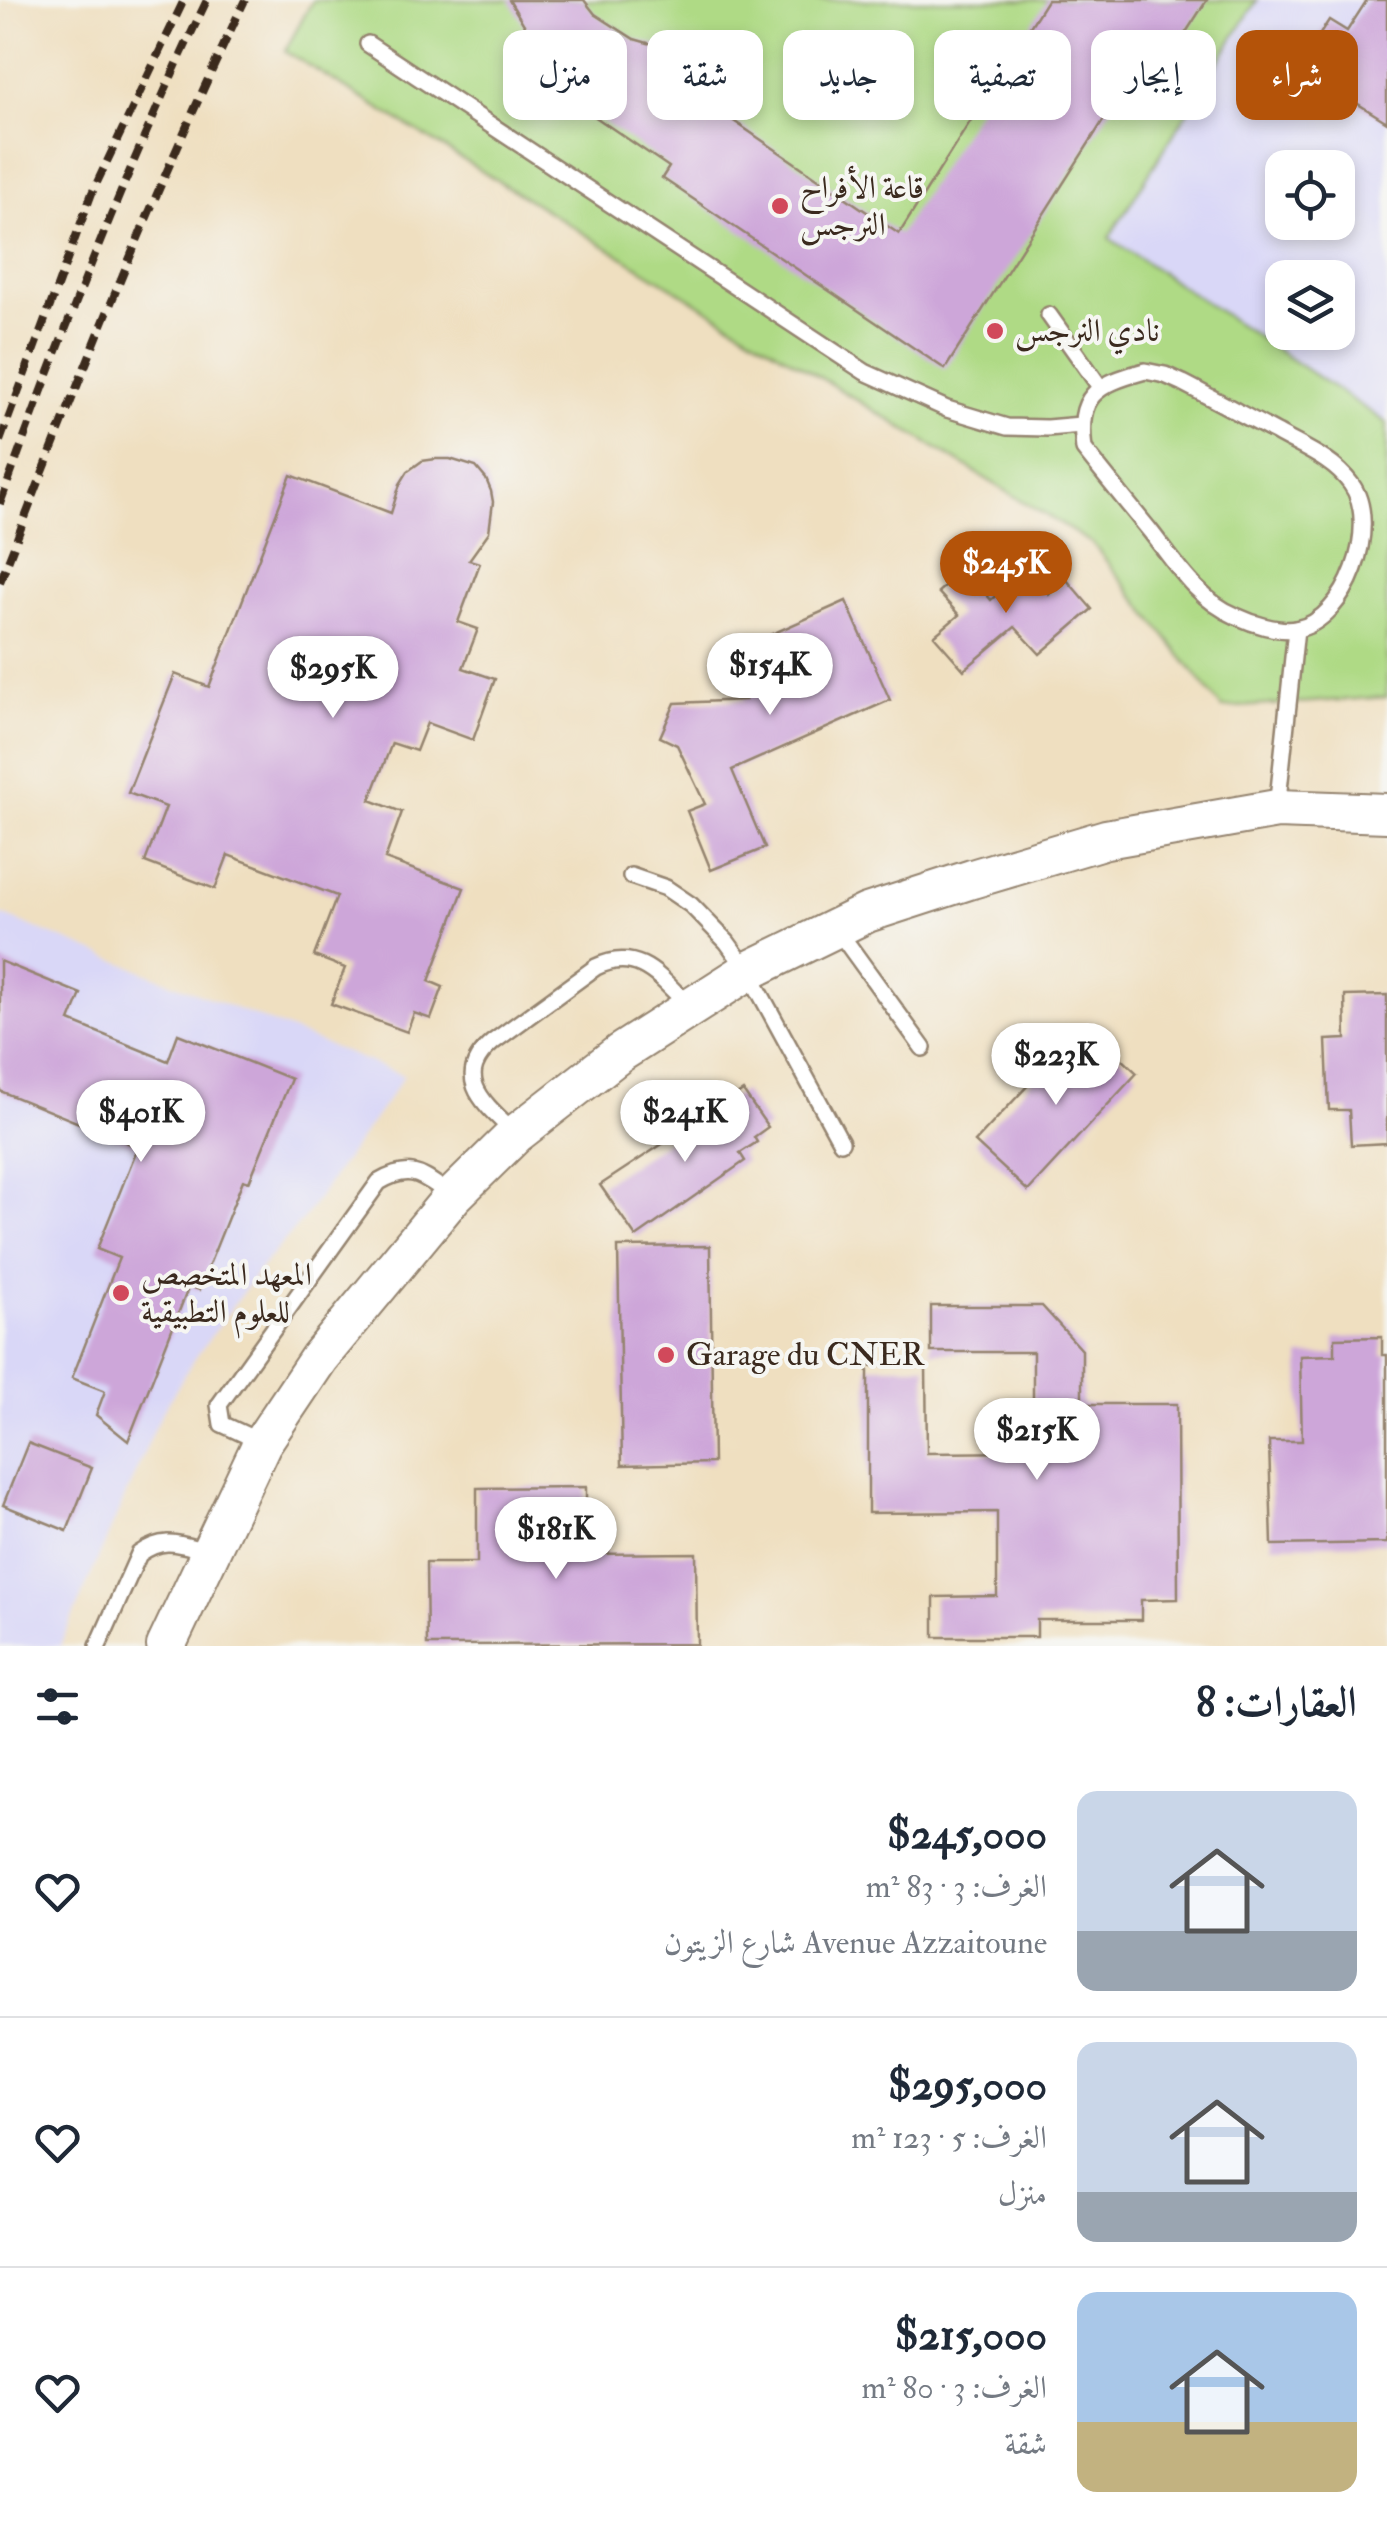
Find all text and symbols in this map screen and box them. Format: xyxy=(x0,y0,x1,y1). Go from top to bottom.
chip: منزل xyxy=(503,30,627,120)
chip: شقة xyxy=(647,30,763,120)
chip: جديد xyxy=(783,30,914,120)
chip: تصفية xyxy=(934,30,1071,120)
chip: إيجار xyxy=(1091,30,1216,120)
chip: شراء xyxy=(1236,30,1358,120)
map controls xyxy=(1265,150,1355,350)
button: locate xyxy=(1265,150,1355,240)
place label: قاعة الأفراح النرجس xyxy=(800,165,924,246)
marker: قاعة الأفراح النرجس xyxy=(769,195,791,217)
button: layers xyxy=(1265,260,1355,350)
place label: نادي النرجس xyxy=(1015,311,1160,355)
marker: نادي النرجس xyxy=(984,320,1006,342)
pin: $245K xyxy=(936,531,1076,616)
text: $245K xyxy=(962,543,1050,583)
pin: $154K xyxy=(700,633,840,718)
pin: $295K xyxy=(263,636,403,721)
text: $154K xyxy=(729,645,811,685)
text: $295K xyxy=(289,648,377,688)
pin: $223K xyxy=(986,1023,1126,1108)
text: $223K xyxy=(1013,1035,1099,1075)
pin: $401K xyxy=(71,1080,211,1165)
pin: $241K xyxy=(615,1080,755,1165)
text: $401K xyxy=(98,1092,184,1132)
text: $241K xyxy=(642,1092,728,1132)
place label: المعهد المتخصص للعلوم التطبيقية xyxy=(141,1255,312,1339)
marker: المعهد المتخصص للعلوم التطبيقية xyxy=(110,1282,132,1304)
place label: Garage du CNER xyxy=(686,1335,925,1375)
marker: Garage du CNER xyxy=(655,1344,677,1366)
pin: $215K xyxy=(967,1398,1107,1483)
text: $215K xyxy=(996,1410,1078,1450)
pin: $181K xyxy=(486,1497,626,1582)
text: $181K xyxy=(517,1509,595,1549)
text: العقارات: 8 xyxy=(1196,1677,1357,1729)
icon: filters xyxy=(30,1679,85,1734)
text: $245,000 xyxy=(887,1809,1047,1861)
icon: home xyxy=(1157,1831,1277,1951)
icon: heart xyxy=(30,1864,85,1919)
text: الغرف: 3 · 83 m² xyxy=(866,1867,1047,1907)
text: Avenue Azzaitoune شارع الزيتون xyxy=(664,1923,1047,1963)
text: $295,000 xyxy=(888,2060,1047,2112)
icon: home xyxy=(1157,2082,1277,2202)
icon: heart xyxy=(30,2115,85,2170)
text: الغرف: 5 · 123 m² xyxy=(851,2118,1047,2158)
text: منزل xyxy=(998,2174,1047,2214)
text: $215,000 xyxy=(895,2310,1047,2362)
icon: home xyxy=(1157,2332,1277,2452)
icon: heart xyxy=(30,2365,85,2420)
text: الغرف: 3 · 80 m² xyxy=(862,2368,1047,2408)
text: شقة xyxy=(1005,2424,1047,2464)

